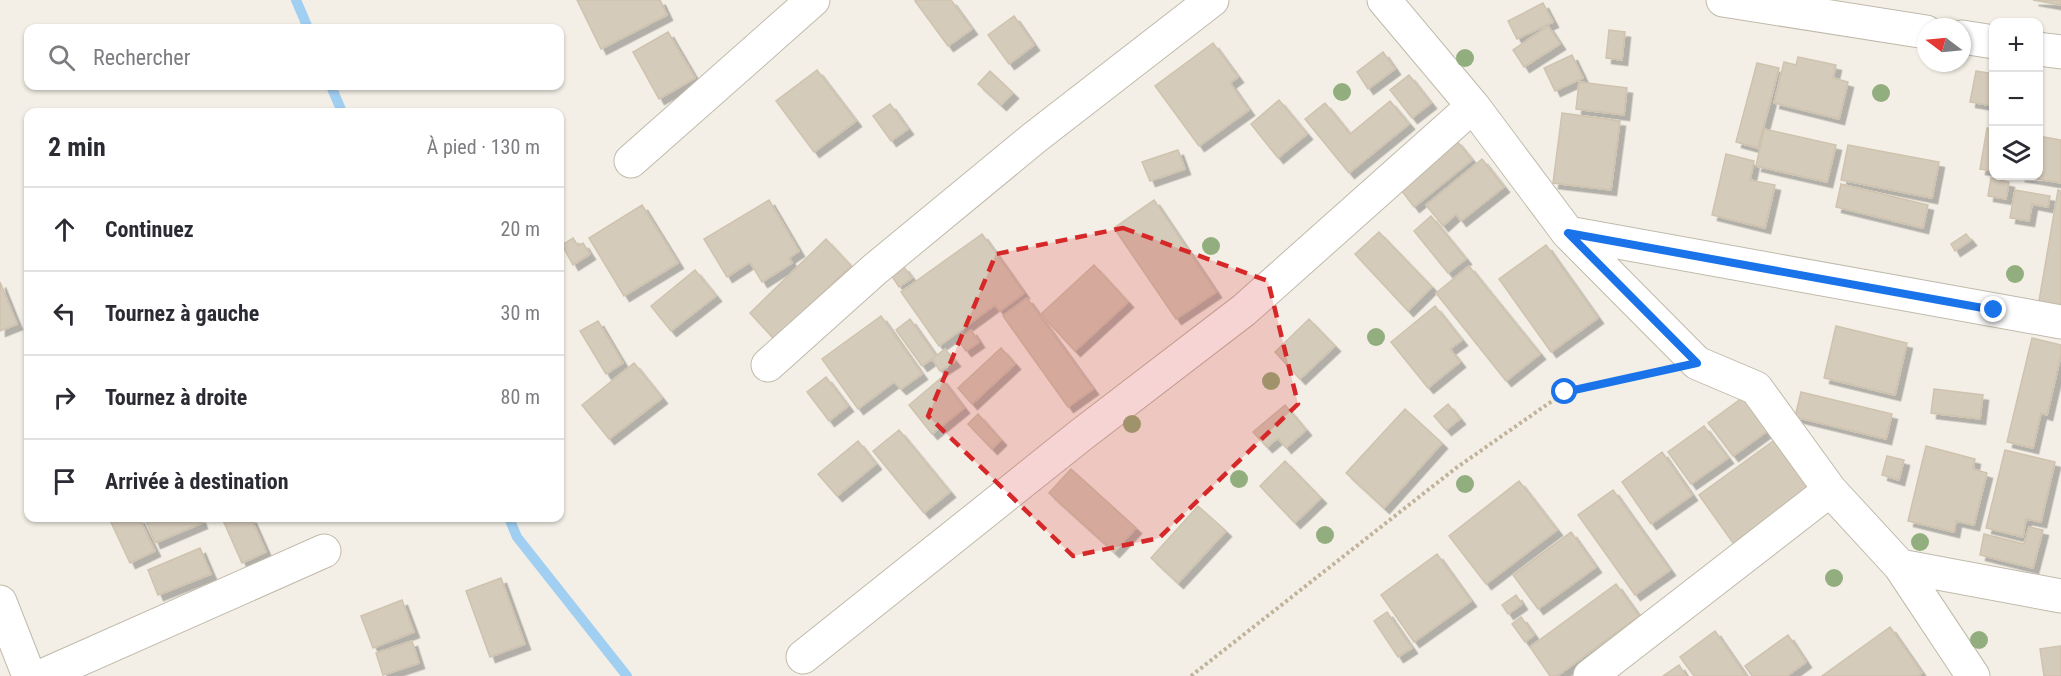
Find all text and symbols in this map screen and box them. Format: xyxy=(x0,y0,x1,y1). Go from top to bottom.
north arrow xyxy=(1917,18,1971,72)
map controls xyxy=(1989,18,2043,180)
button: + xyxy=(1989,18,2043,72)
search box xyxy=(24,24,564,90)
icon: search xyxy=(45,41,78,74)
text: Rechercher xyxy=(93,45,190,70)
button: − xyxy=(1989,72,2043,126)
button: layers xyxy=(1989,126,2043,180)
text: 2 min xyxy=(48,132,106,162)
text: À pied · 130 m xyxy=(427,135,540,159)
icon: ahead xyxy=(48,213,81,246)
text: Continuez xyxy=(105,217,194,242)
text: 20 m xyxy=(501,217,540,241)
route end xyxy=(1980,296,2006,322)
icon: left xyxy=(48,297,81,330)
text: Tournez à gauche xyxy=(105,301,259,326)
text: 30 m xyxy=(501,301,540,325)
route start xyxy=(1551,378,1577,404)
icon: right xyxy=(48,381,81,414)
text: Tournez à droite xyxy=(105,385,247,410)
text: 80 m xyxy=(501,385,540,409)
icon: arrive xyxy=(48,465,81,498)
text: Arrivée à destination xyxy=(105,469,289,494)

